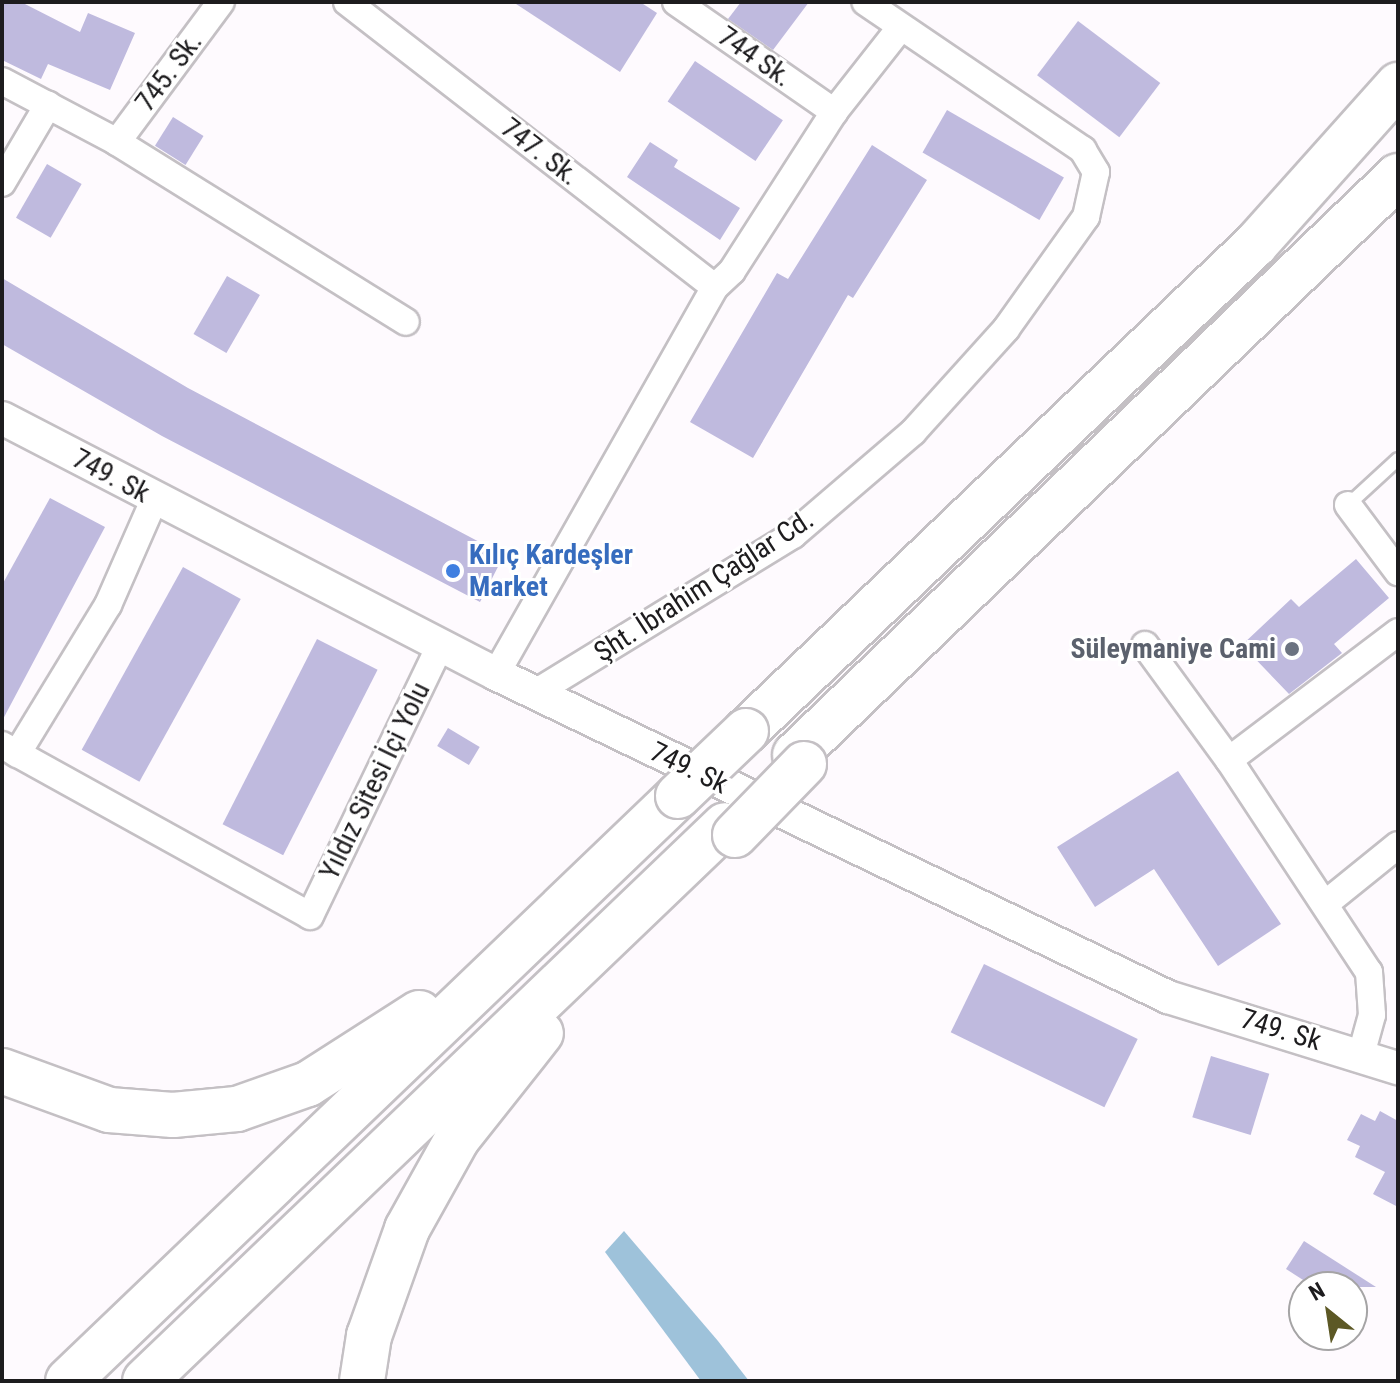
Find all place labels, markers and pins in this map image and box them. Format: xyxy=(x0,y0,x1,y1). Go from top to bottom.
place label: Kılıç Kardeşler Market xyxy=(469,538,633,604)
marker: Kılıç Kardeşler Market xyxy=(444,562,462,580)
place label: Süleymaniye Cami xyxy=(1070,632,1276,666)
marker: Süleymaniye Cami xyxy=(1283,640,1301,658)

